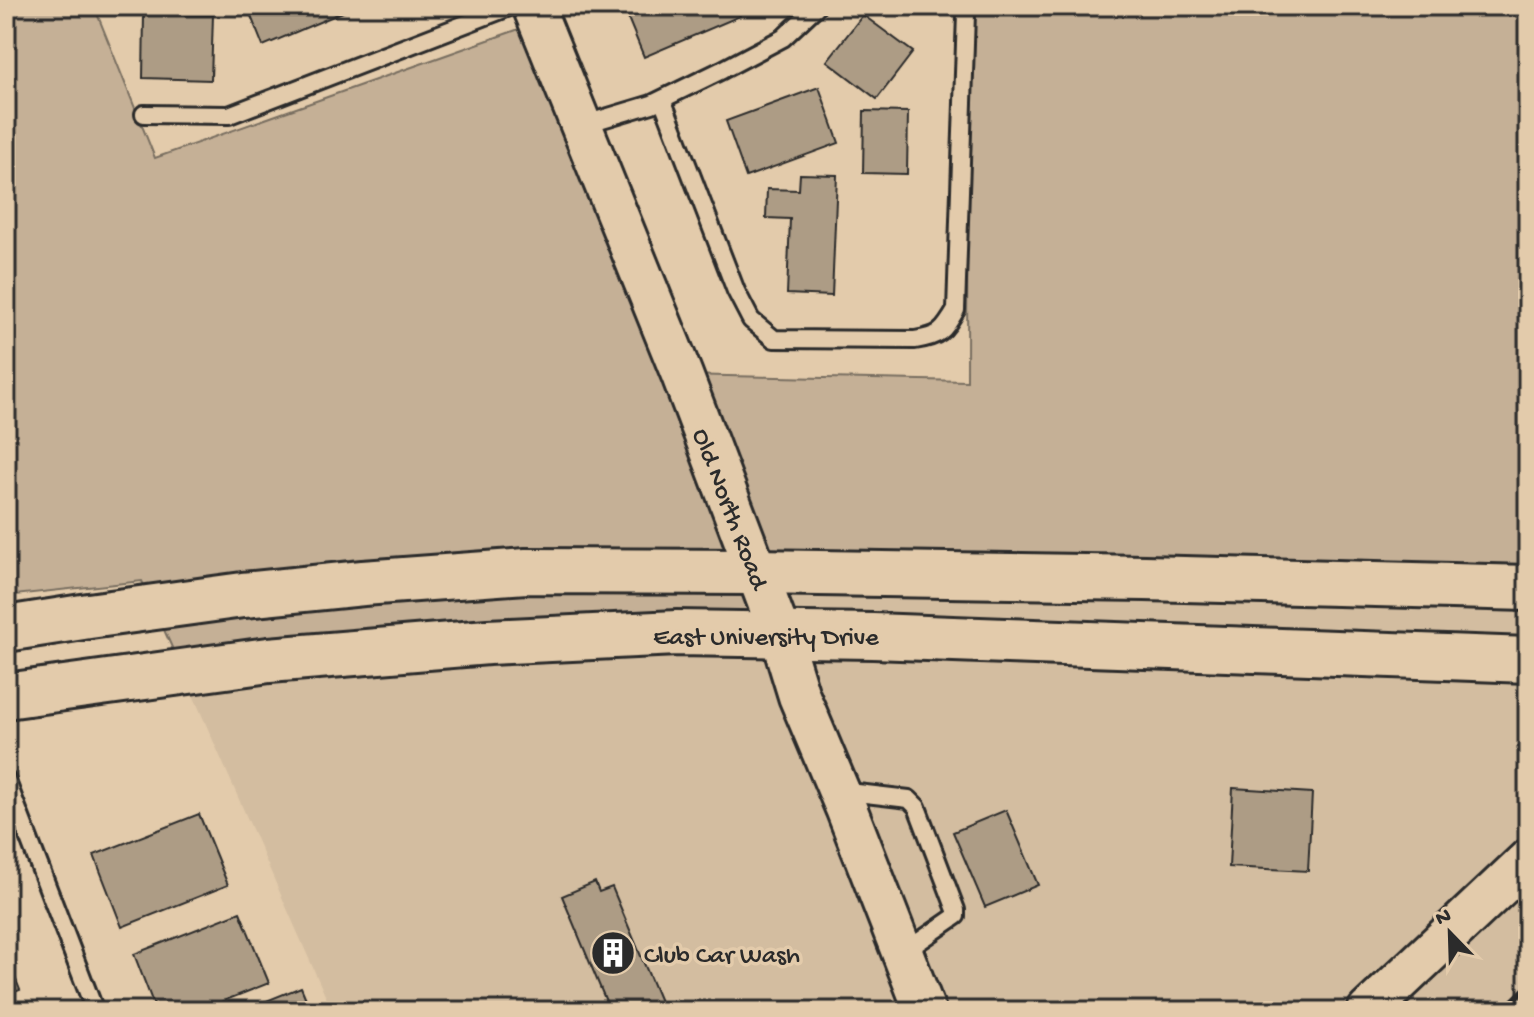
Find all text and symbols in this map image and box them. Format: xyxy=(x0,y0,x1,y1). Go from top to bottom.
street label: Old North Road xyxy=(683,425,773,596)
street label: East University Drive xyxy=(653,624,879,655)
north arrow xyxy=(1410,893,1490,973)
text: N xyxy=(1432,903,1455,933)
building icon: Club Car Wash xyxy=(589,929,637,977)
place label: Club Car Wash xyxy=(644,942,800,973)

